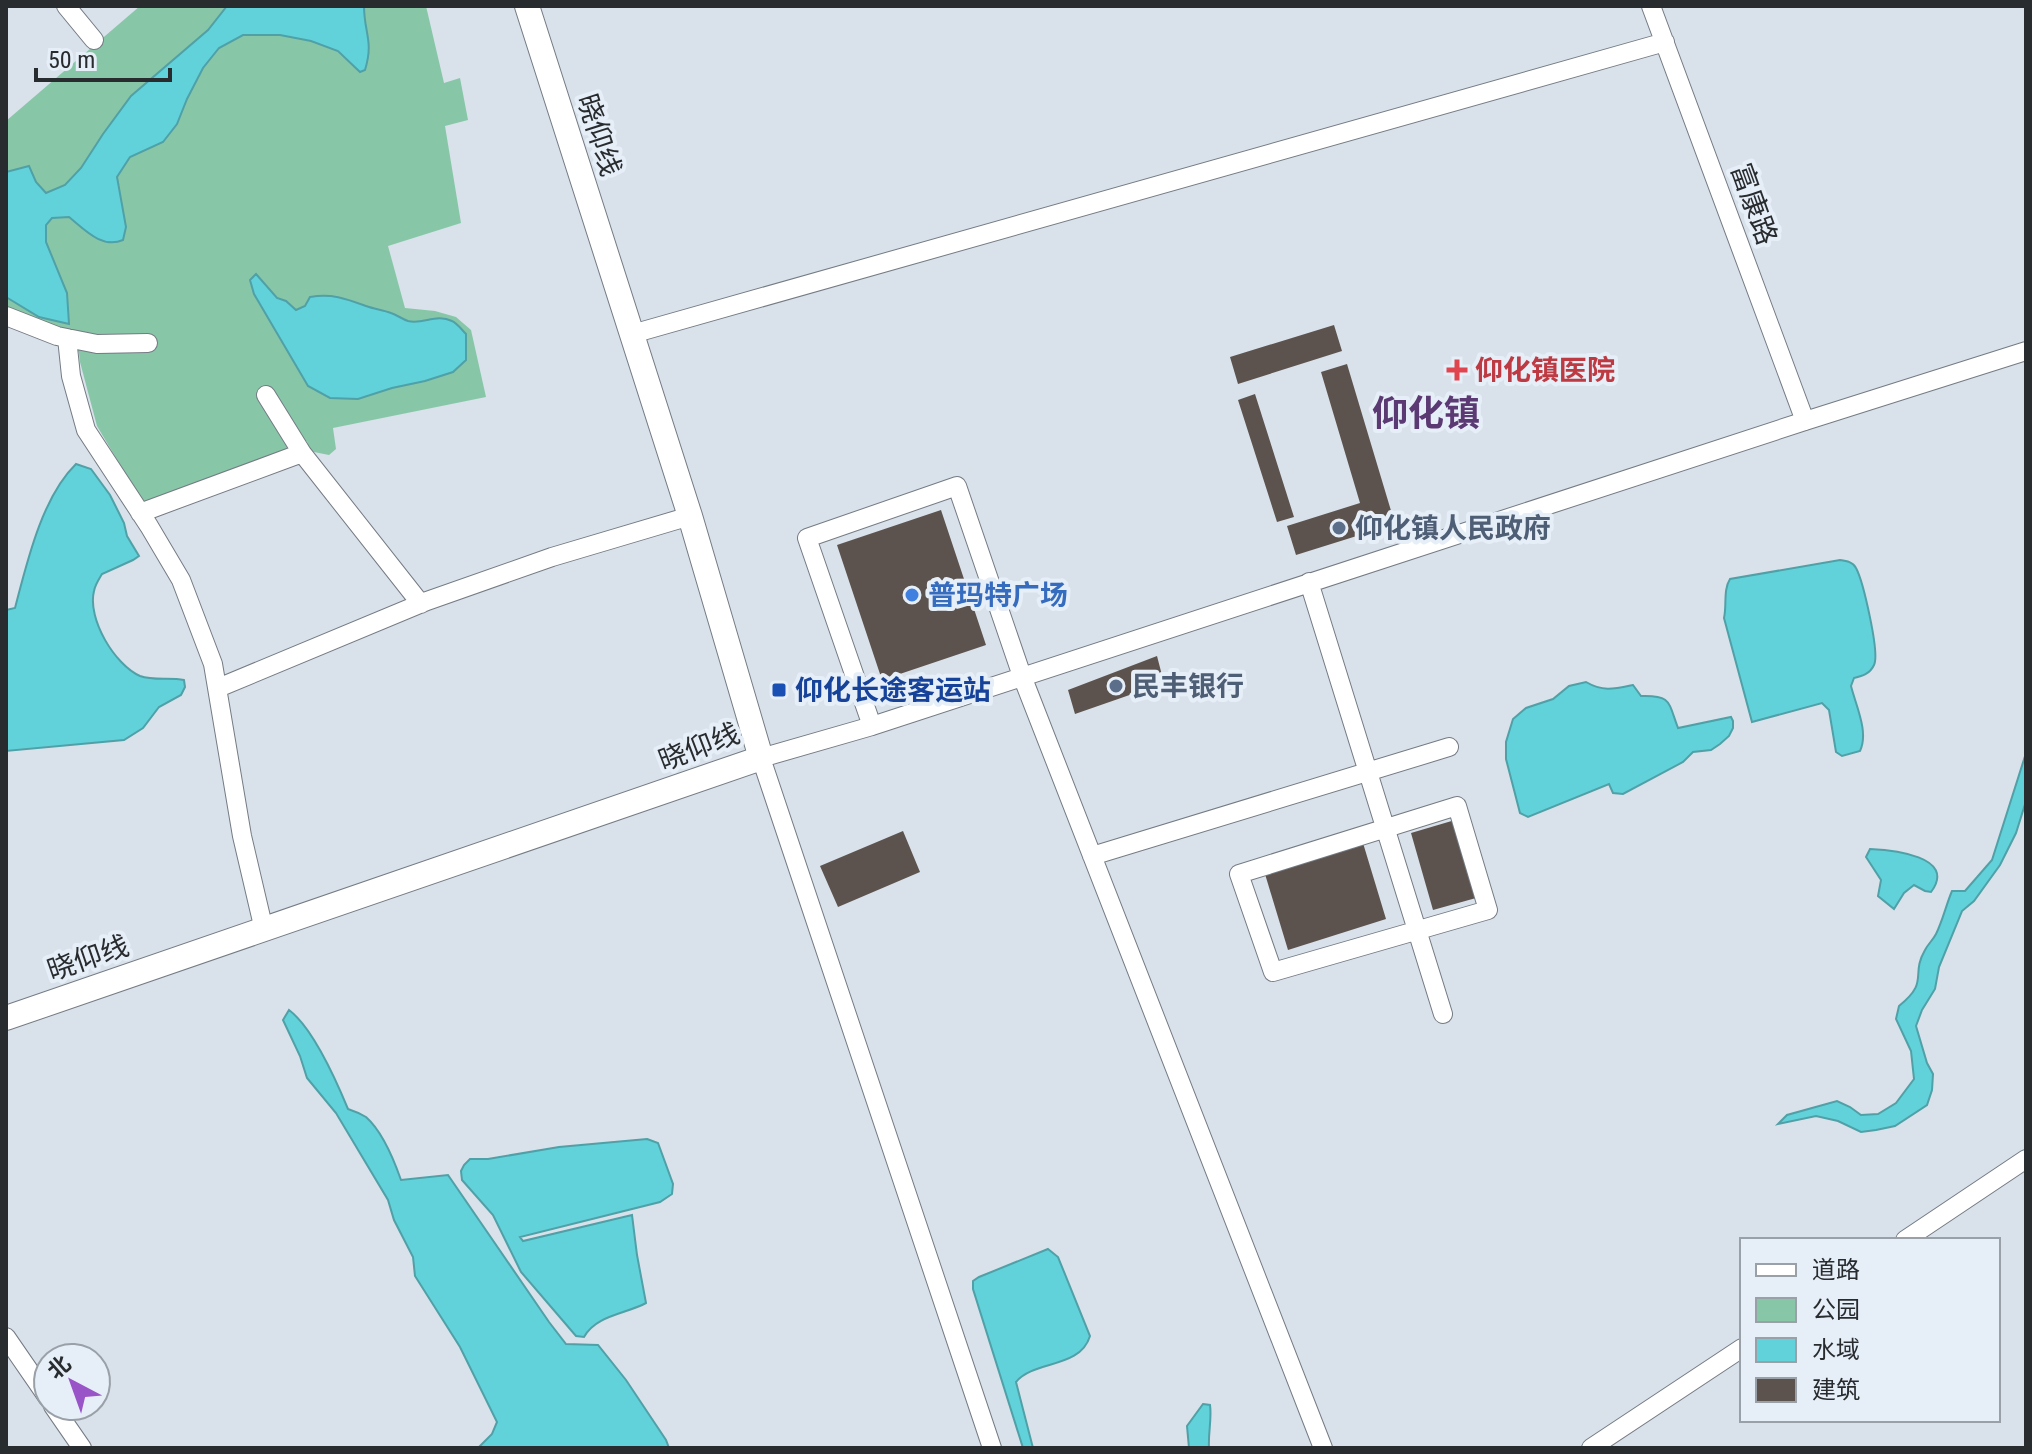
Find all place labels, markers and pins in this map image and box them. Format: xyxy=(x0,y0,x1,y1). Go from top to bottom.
place label: 仰化镇医院 xyxy=(1475,354,1615,387)
marker: 仰化镇医院 xyxy=(1446,359,1468,381)
place label: 仰化镇人民政府 xyxy=(1355,512,1551,545)
marker: 仰化镇人民政府 xyxy=(1330,519,1348,537)
place label: 普玛特广场 xyxy=(928,579,1068,612)
marker: 普玛特广场 xyxy=(903,586,921,604)
place label: 民丰银行 xyxy=(1132,670,1244,703)
place label: 仰化长途客运站 xyxy=(795,674,991,707)
marker: 民丰银行 xyxy=(1107,677,1125,695)
marker: 仰化长途客运站 xyxy=(770,681,788,699)

